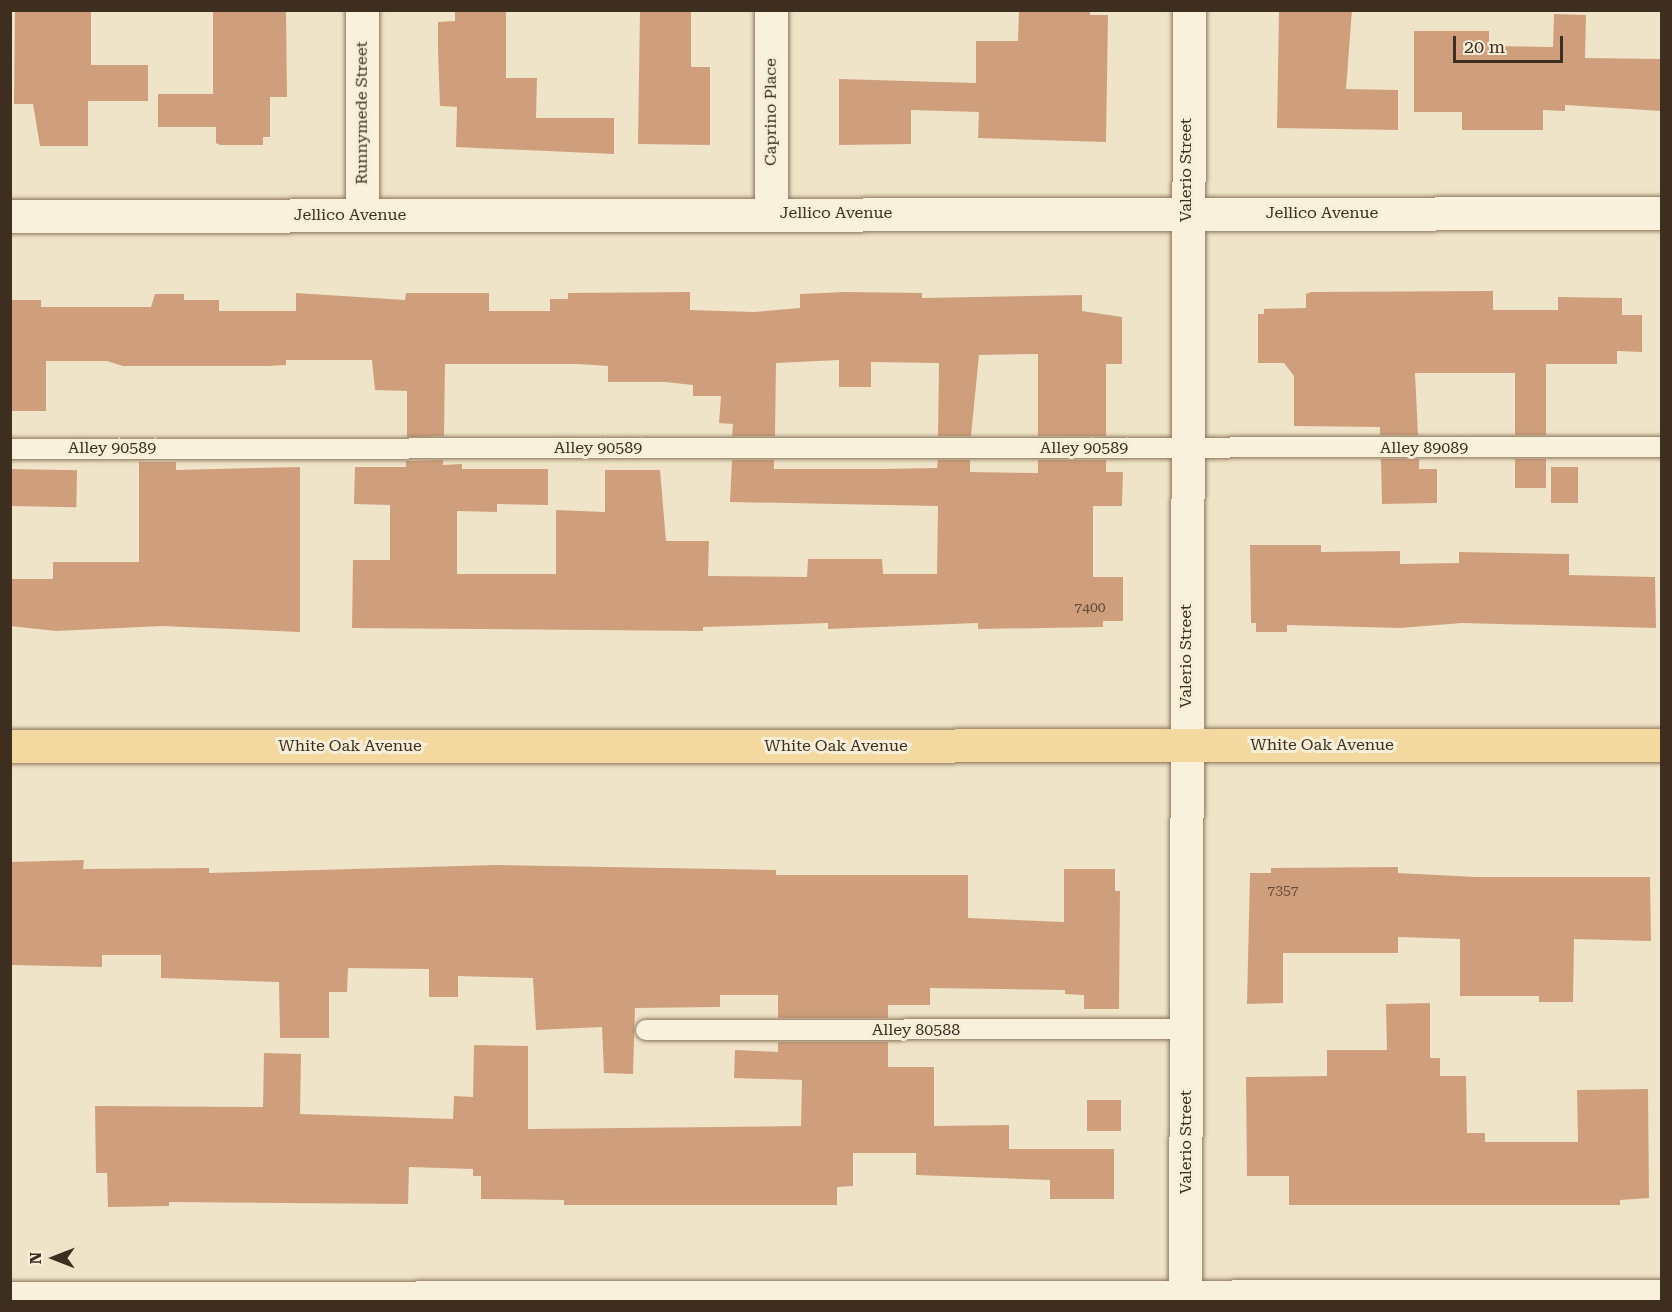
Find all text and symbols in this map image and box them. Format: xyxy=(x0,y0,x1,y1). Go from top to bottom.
scale bar xyxy=(1456,24,1566,62)
text: 20 m xyxy=(1464,36,1505,57)
street label: Runnymede Street xyxy=(352,41,372,185)
street label: Caprino Place xyxy=(761,58,781,166)
street label: Valerio Street xyxy=(1176,118,1196,222)
street label: Jellico Avenue xyxy=(780,203,892,223)
street label: Jellico Avenue xyxy=(1266,203,1378,223)
street label: Jellico Avenue xyxy=(294,205,406,225)
street label: Alley 90589 xyxy=(68,438,156,458)
street label: Alley 90589 xyxy=(554,438,642,458)
street label: Alley 90589 xyxy=(1040,438,1128,458)
street label: Alley 89089 xyxy=(1380,438,1468,458)
house number: 7400 xyxy=(1074,599,1106,615)
street label: Valerio Street xyxy=(1176,604,1196,708)
street label: White Oak Avenue xyxy=(1250,735,1394,755)
street label: White Oak Avenue xyxy=(278,736,422,756)
street label: White Oak Avenue xyxy=(764,736,908,756)
house number: 7357 xyxy=(1267,882,1299,898)
street label: Alley 80588 xyxy=(872,1020,960,1040)
street label: Valerio Street xyxy=(1176,1090,1196,1194)
north arrow xyxy=(24,1228,84,1288)
text: N xyxy=(26,1252,45,1264)

